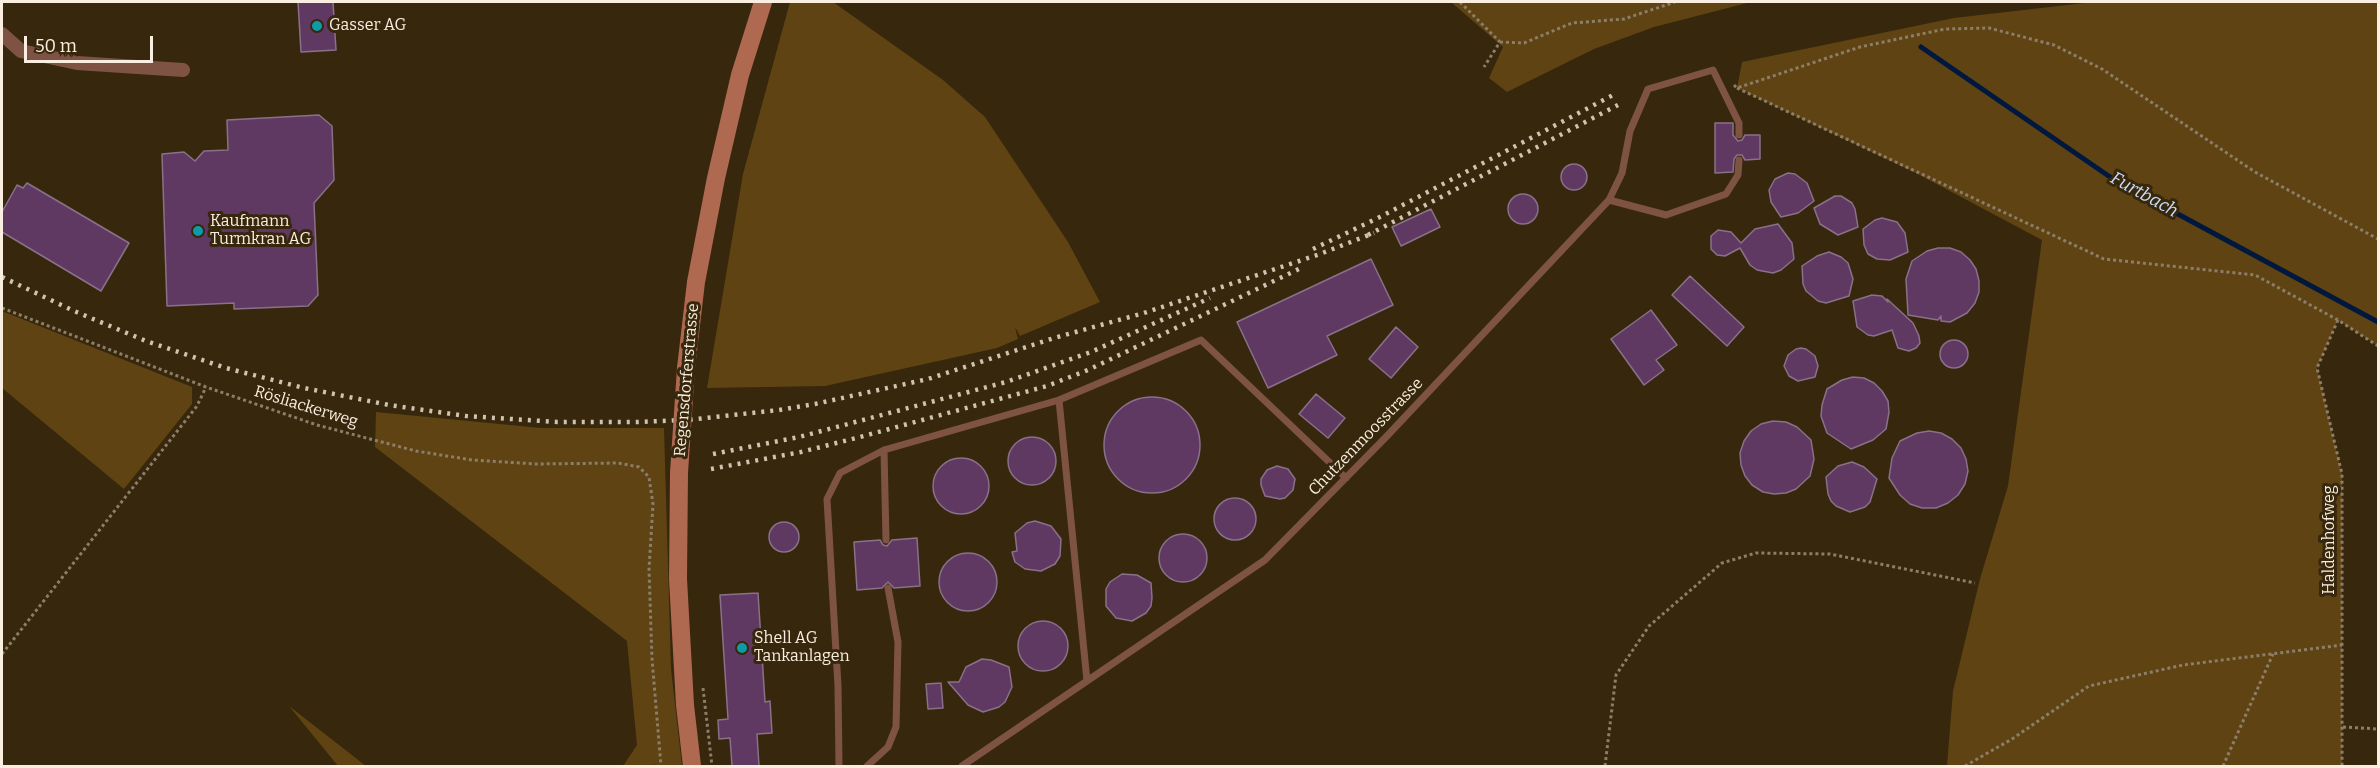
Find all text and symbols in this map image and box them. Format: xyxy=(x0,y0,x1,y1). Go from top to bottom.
place label: Gasser AG xyxy=(329,16,406,36)
marker: Gasser AG xyxy=(310,19,324,33)
scale bar xyxy=(27,24,156,62)
text: 50 m xyxy=(35,35,77,57)
water label: Furtbach xyxy=(2106,168,2182,222)
place label: Kaufmann Turmkran AG xyxy=(210,212,311,250)
marker: Kaufmann Turmkran AG xyxy=(191,224,205,238)
street label: Regensdorferstrasse xyxy=(671,303,703,457)
street label: Chutzenmoosstrasse xyxy=(1305,374,1427,500)
street label: Rösliackerweg xyxy=(252,382,360,432)
street label: Haldenhofweg xyxy=(2320,485,2340,595)
place label: Shell AG Tankanlagen xyxy=(754,629,850,667)
marker: Shell AG Tankanlagen xyxy=(735,641,749,655)

